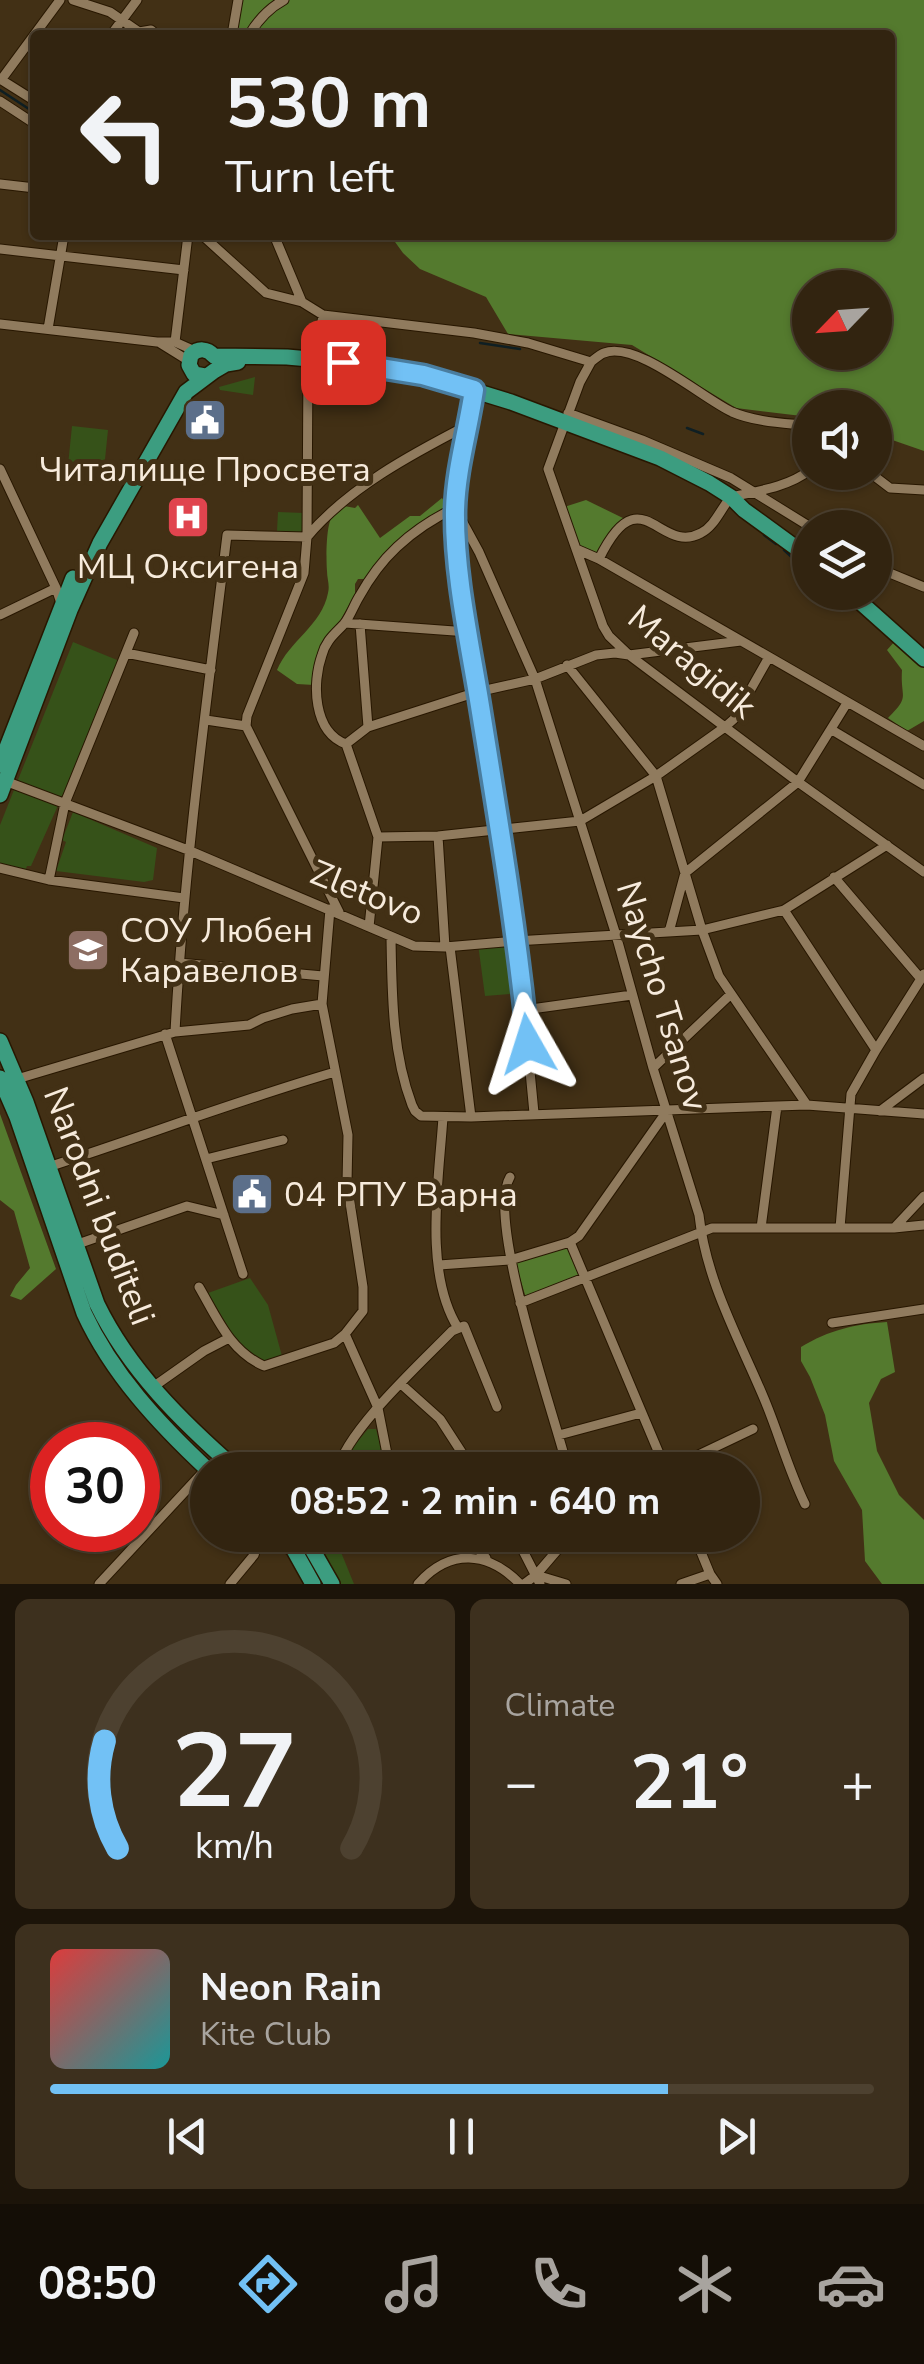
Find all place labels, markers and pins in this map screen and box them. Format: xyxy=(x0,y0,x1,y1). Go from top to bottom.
pin xyxy=(301,320,386,405)
public building icon: Читалище Просвета xyxy=(182,397,228,443)
place label: Читалище Просвета xyxy=(39,446,371,493)
hospital icon: МЦ Оксигена xyxy=(165,494,211,540)
place label: МЦ Оксигена xyxy=(77,543,299,590)
place label: СОУ Любен Каравелов xyxy=(120,907,313,994)
school or university icon: СОУ Любен Каравелов xyxy=(65,927,111,973)
public building icon: 04 РПУ Варна xyxy=(229,1171,275,1217)
place label: 04 РПУ Варна xyxy=(284,1171,518,1218)

